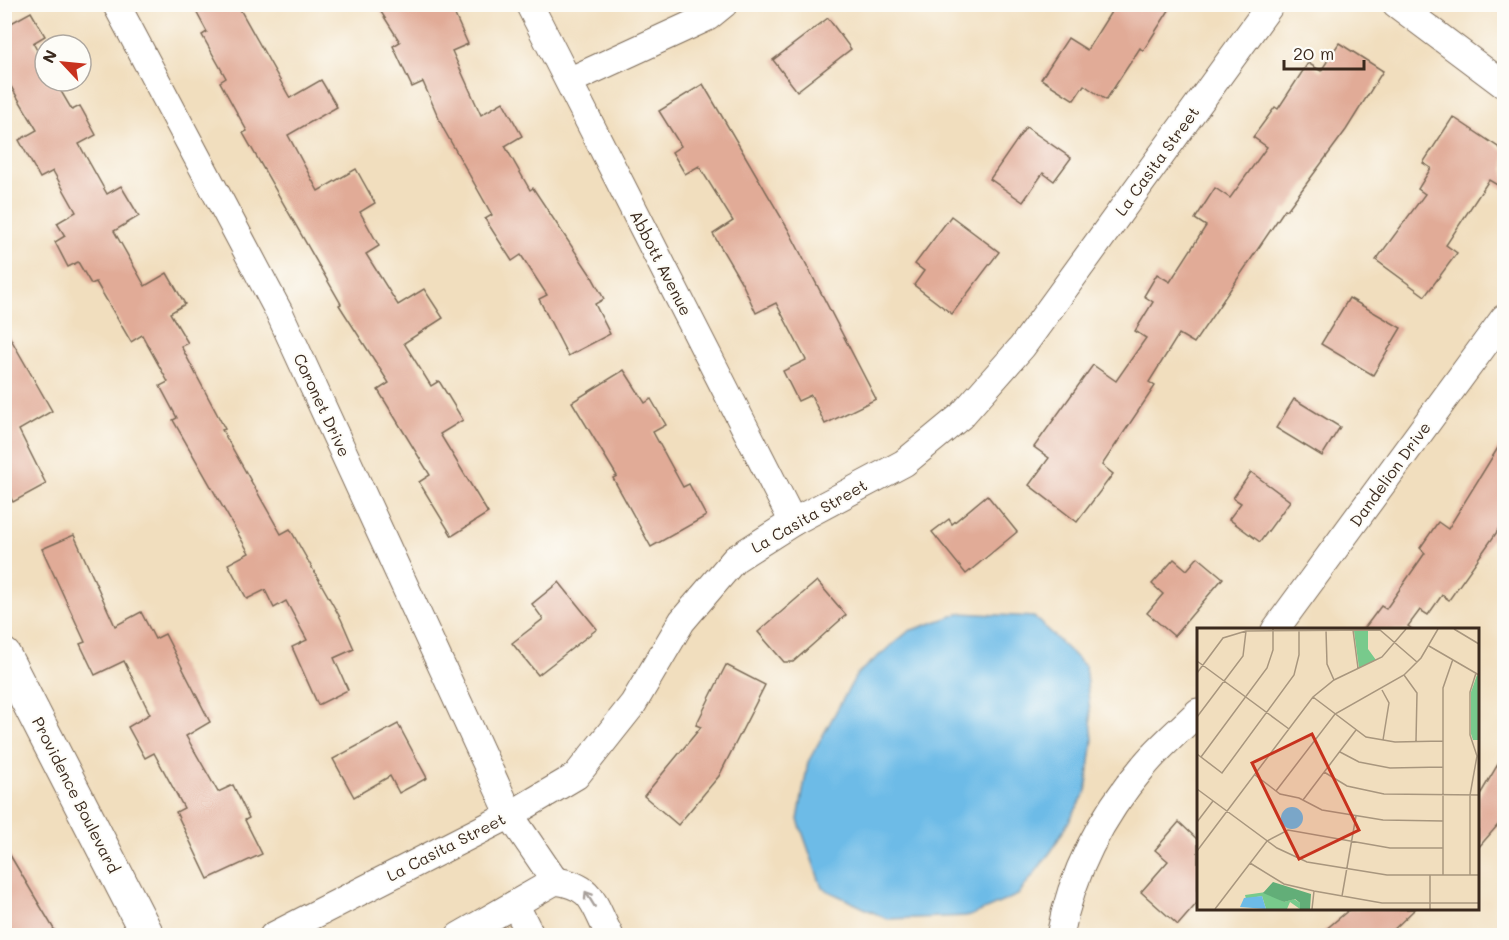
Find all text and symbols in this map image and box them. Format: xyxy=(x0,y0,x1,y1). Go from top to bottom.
north arrow xyxy=(33,33,93,93)
scale bar xyxy=(1284,33,1364,71)
text: 20 m xyxy=(1293,41,1334,65)
text: N xyxy=(37,46,61,66)
street label: La Casita Street xyxy=(1110,102,1203,220)
street label: Abbott Avenue xyxy=(626,207,697,319)
street label: Coronet Drive xyxy=(289,350,356,460)
street label: Dandelion Drive xyxy=(1344,417,1435,530)
street label: La Casita Street xyxy=(747,474,871,557)
inset map xyxy=(1197,628,1479,910)
street label: Providence Boulevard xyxy=(28,713,125,876)
street label: La Casita Street xyxy=(383,808,509,886)
one-way arrow xyxy=(583,891,595,908)

